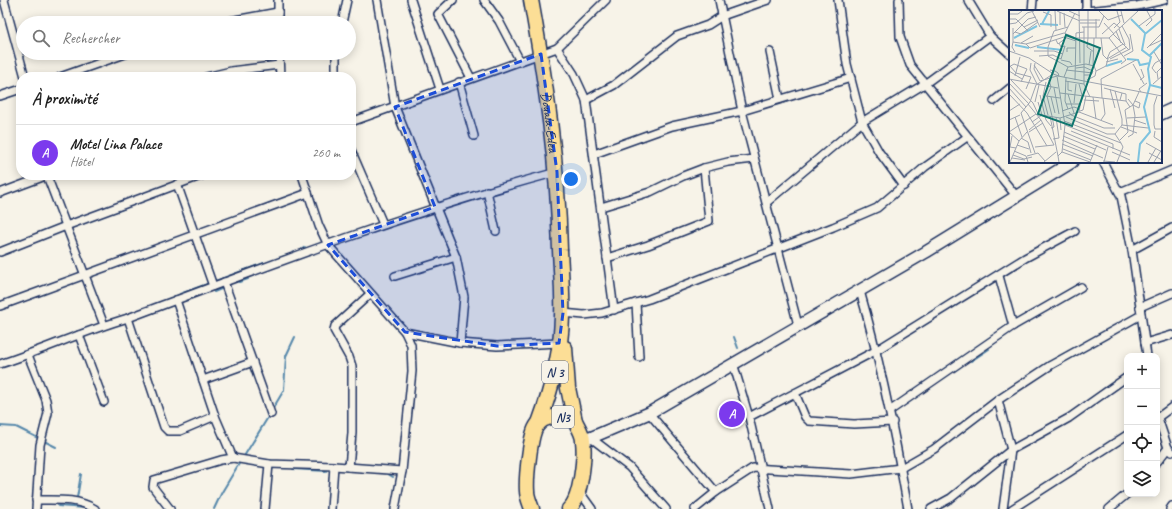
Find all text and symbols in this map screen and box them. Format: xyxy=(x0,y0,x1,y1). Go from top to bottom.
inset map xyxy=(1009,10,1162,163)
search box xyxy=(16,16,356,60)
icon: search xyxy=(30,27,52,49)
text: Rechercher xyxy=(62,29,120,48)
text: À proximité xyxy=(32,88,97,109)
street label: Douala-Edea xyxy=(537,92,562,155)
text: Motel Lina Palace xyxy=(70,135,161,154)
text: A xyxy=(42,145,48,161)
text: 260 m xyxy=(312,145,340,161)
text: Hôtel xyxy=(70,154,93,170)
your location xyxy=(561,169,581,189)
map controls xyxy=(1124,353,1160,497)
button: + xyxy=(1124,353,1160,389)
road number: N 3 xyxy=(542,361,568,383)
button: − xyxy=(1124,389,1160,425)
pin: A xyxy=(719,399,745,429)
road number: N3 xyxy=(552,406,574,428)
button: locate xyxy=(1124,425,1160,461)
button: layers xyxy=(1124,461,1160,497)

